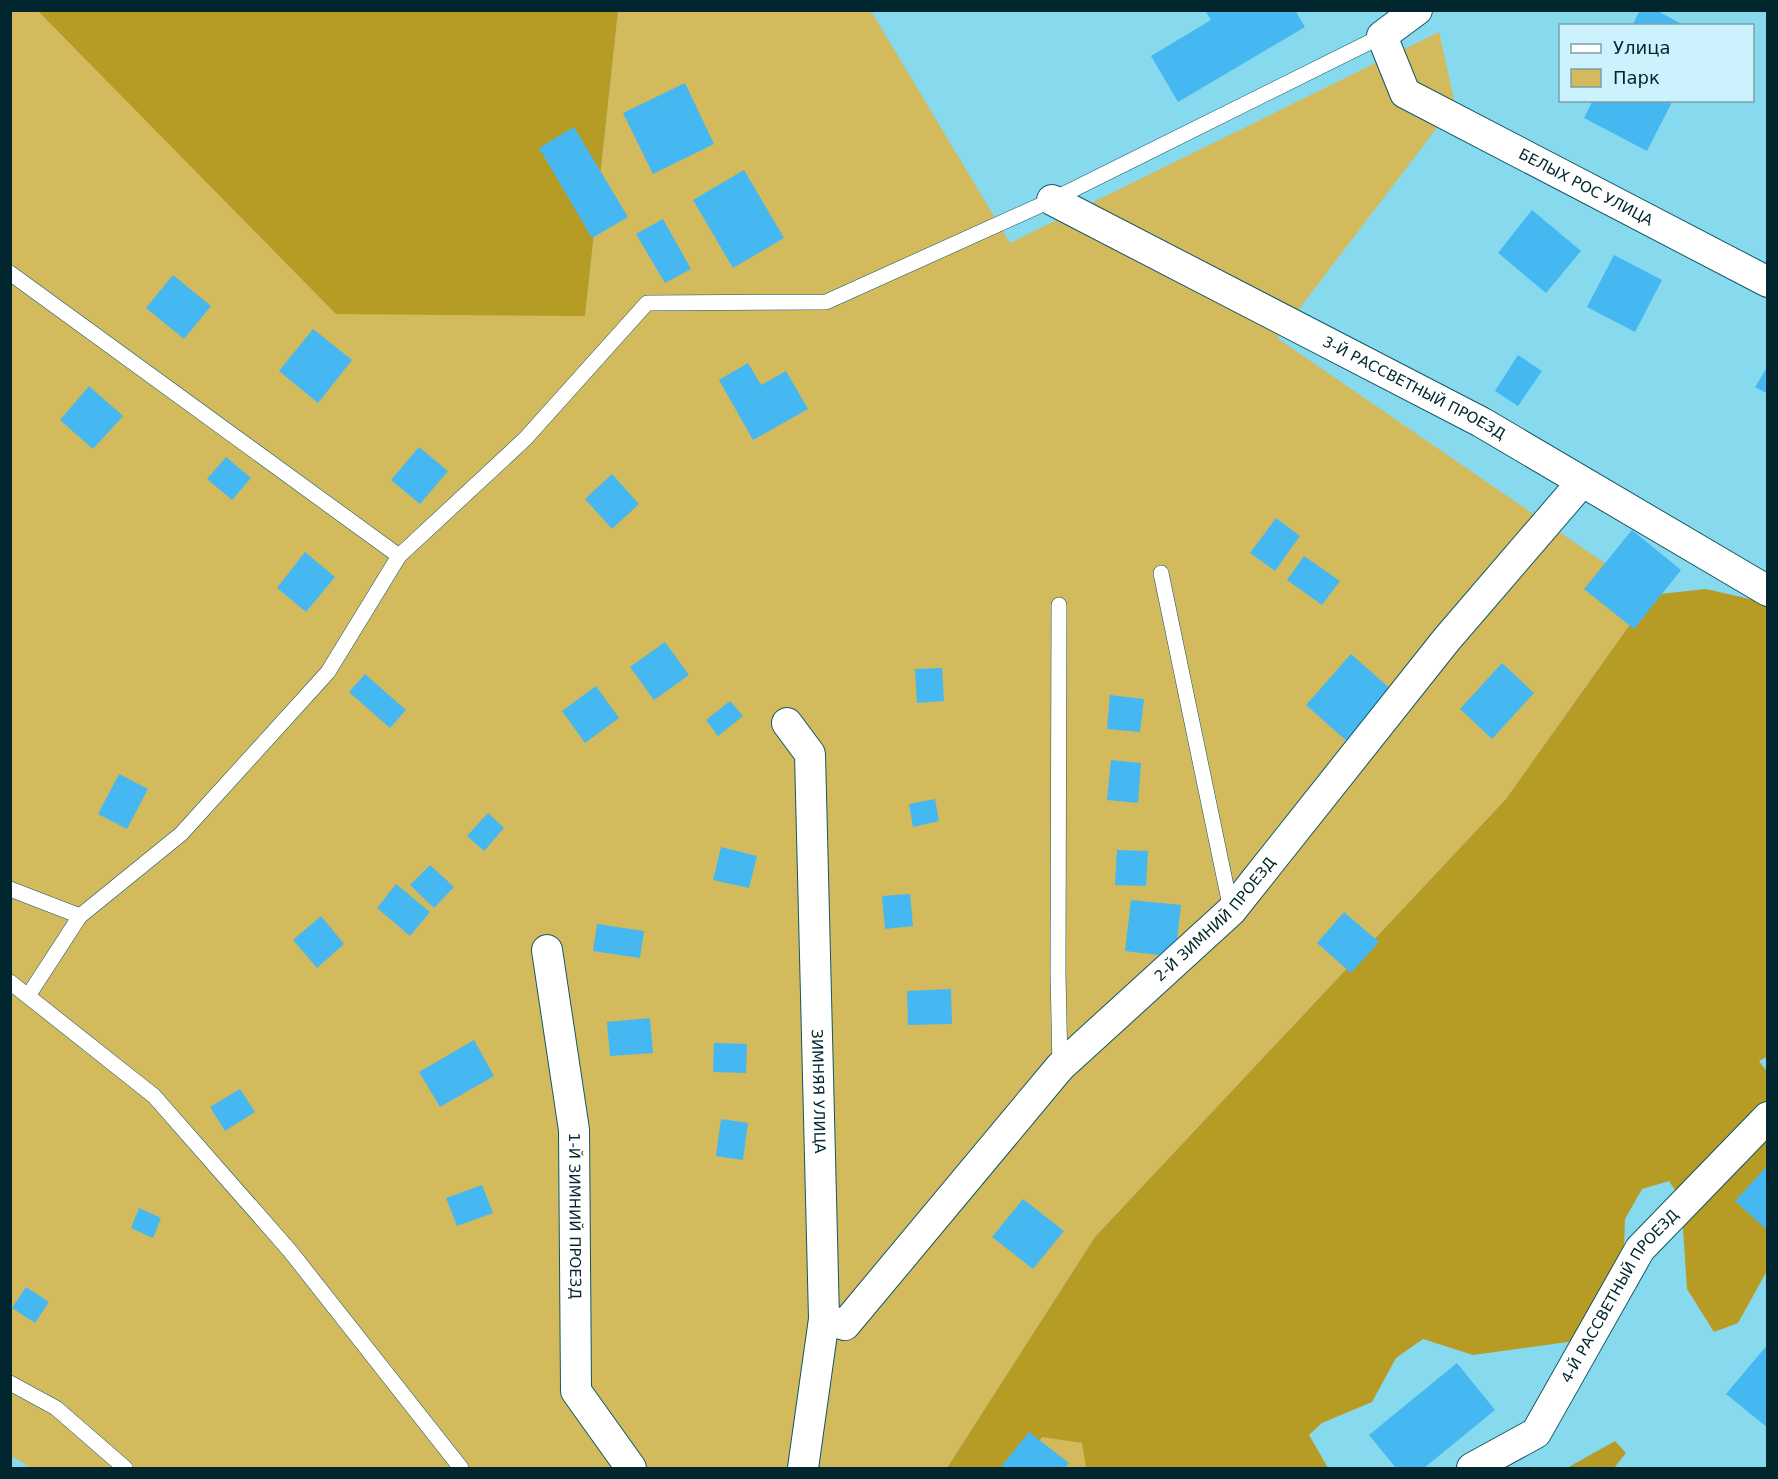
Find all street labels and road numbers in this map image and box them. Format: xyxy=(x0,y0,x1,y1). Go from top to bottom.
street label: БЕЛЫХ РОС УЛИЦА xyxy=(1516,145,1657,230)
street label: 3-Й РАССВЕТНЫЙ ПРОЕЗД xyxy=(1320,333,1509,443)
street label: 2-Й ЗИМНИЙ ПРОЕЗД xyxy=(1151,854,1279,985)
street label: ЗИМНЯЯ УЛИЦА xyxy=(808,1029,829,1154)
street label: 1-Й ЗИМНИЙ ПРОЕЗД xyxy=(565,1133,585,1299)
street label: 4-Й РАССВЕТНЫЙ ПРОЕЗД xyxy=(1557,1206,1682,1386)

